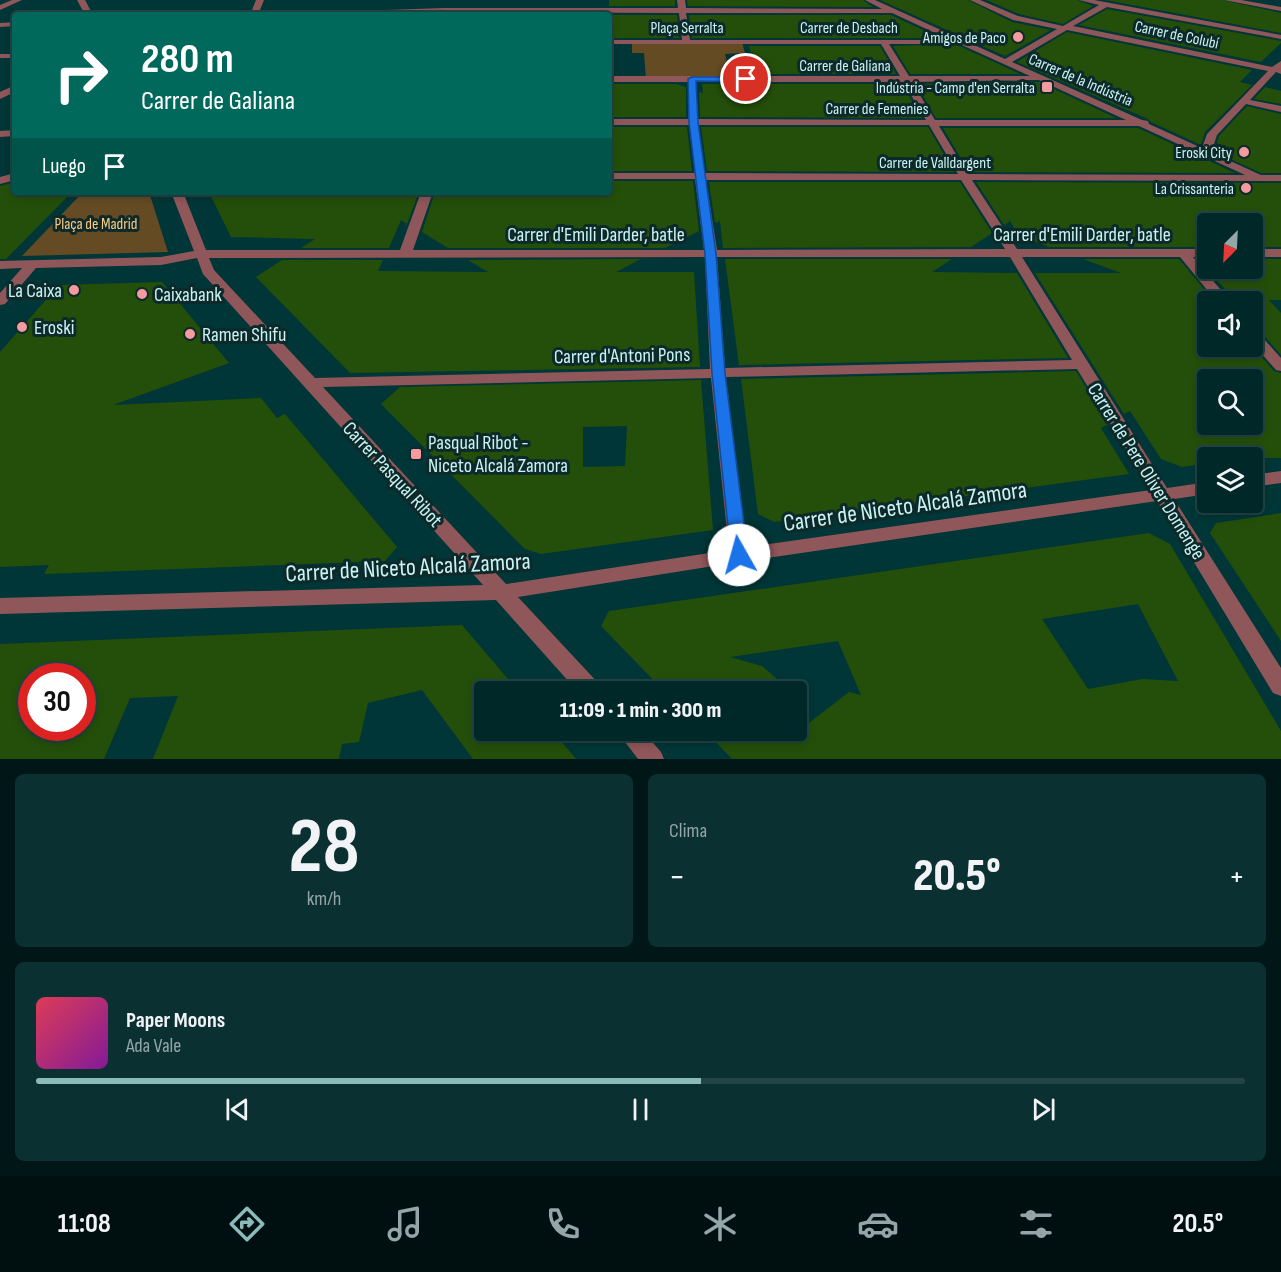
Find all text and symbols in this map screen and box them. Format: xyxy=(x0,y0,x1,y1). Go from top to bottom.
street label: Carrer de Colubí xyxy=(1133,17,1220,54)
street label: Plaça Serralta xyxy=(650,19,724,38)
street label: Carrer de Desbach xyxy=(800,19,898,38)
place label: Amigos de Paco xyxy=(922,29,1006,48)
marker: Amigos de Paco xyxy=(1011,30,1025,44)
text: 280 m xyxy=(141,34,234,85)
icon: right xyxy=(42,36,120,114)
street label: Carrer de la Indústria xyxy=(1025,50,1135,111)
pin xyxy=(720,53,771,104)
street label: Carrer de Galiana xyxy=(799,57,891,76)
icon: arrive xyxy=(729,62,762,95)
place label: Indústria - Camp d'en Serralta xyxy=(876,79,1035,98)
marker: Indústria - Camp d'en Serralta xyxy=(1040,80,1054,94)
text: Carrer de Galiana xyxy=(141,85,295,117)
street label: Carrer de Femenies xyxy=(826,100,929,119)
place label: Eroski City xyxy=(1175,144,1232,163)
marker: Eroski City xyxy=(1237,145,1251,159)
icon: arrive xyxy=(98,150,131,183)
text: Luego xyxy=(42,153,86,180)
street label: Carrer de Valldargent xyxy=(879,154,991,173)
place label: La Crissanteria xyxy=(1155,180,1234,199)
marker: La Crissanteria xyxy=(1239,181,1253,195)
north arrow xyxy=(1197,213,1263,279)
map controls xyxy=(1197,213,1263,513)
park label: Plaça de Madrid xyxy=(54,215,138,234)
street label: Carrer d'Emili Darder, batle xyxy=(507,223,685,247)
street label: Carrer d'Emili Darder, batle xyxy=(993,223,1171,247)
place label: La Caixa xyxy=(8,279,62,303)
marker: La Caixa xyxy=(67,283,81,297)
place label: Caixabank xyxy=(154,283,222,307)
marker: Caixabank xyxy=(135,287,149,301)
button: sound xyxy=(1197,291,1263,357)
place label: Eroski xyxy=(34,316,75,340)
marker: Eroski xyxy=(15,320,29,334)
place label: Ramen Shifu xyxy=(202,323,286,347)
marker: Ramen Shifu xyxy=(183,327,197,341)
street label: Carrer d'Antoni Pons xyxy=(554,343,690,369)
button: search xyxy=(1197,369,1263,435)
street label: Carrer de Pere Oliver Domenge xyxy=(1082,379,1210,564)
street label: Carrer Pasqual Ribot xyxy=(337,417,447,532)
place label: Pasqual Ribot - Niceto Alcalá Zamora xyxy=(428,431,568,478)
marker: Pasqual Ribot - Niceto Alcalá Zamora xyxy=(409,447,423,461)
button: layers xyxy=(1197,447,1263,513)
street label: Carrer de Niceto Alcalá Zamora xyxy=(781,475,1029,538)
position arrow xyxy=(707,523,771,587)
street label: Carrer de Niceto Alcalá Zamora xyxy=(285,547,531,588)
speed limit sign: 30 xyxy=(18,663,96,741)
text: 11:09 · 1 min · 300 m xyxy=(560,697,721,724)
text: 28 xyxy=(289,801,359,894)
text: Clima xyxy=(669,819,707,843)
text: 20.5° xyxy=(913,849,1001,904)
text: − xyxy=(669,857,685,897)
text: + xyxy=(1229,857,1245,897)
text: km/h xyxy=(307,887,341,911)
text: Paper Moons xyxy=(126,1007,225,1034)
text: Ada Vale xyxy=(126,1034,181,1058)
icon: previous xyxy=(221,1093,254,1126)
icon: pause xyxy=(624,1093,657,1126)
icon: next xyxy=(1027,1093,1060,1126)
icon: directions xyxy=(226,1203,268,1245)
icon: music xyxy=(384,1203,426,1245)
icon: phone xyxy=(542,1203,584,1245)
icon: climate xyxy=(699,1203,741,1245)
icon: car xyxy=(857,1203,899,1245)
icon: filters xyxy=(1015,1203,1057,1245)
text: 11:08 xyxy=(58,1208,111,1240)
text: 20.5° xyxy=(1173,1208,1223,1240)

